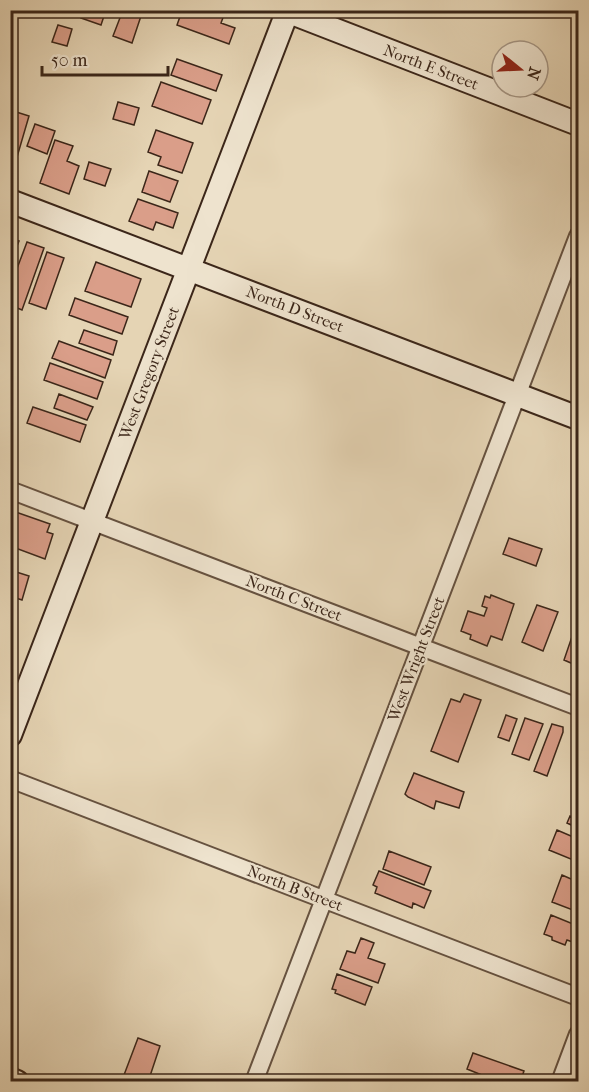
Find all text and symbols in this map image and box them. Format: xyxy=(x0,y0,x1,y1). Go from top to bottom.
scale bar xyxy=(42,39,168,77)
north arrow xyxy=(490,39,550,99)
street label: North E Street xyxy=(381,40,481,94)
text: 50 m xyxy=(51,50,88,71)
text: N xyxy=(523,65,545,83)
street label: North D Street xyxy=(244,282,347,336)
street label: West Gregory Street xyxy=(114,303,183,443)
street label: North C Street xyxy=(243,571,345,625)
street label: West Wright Street xyxy=(383,593,449,725)
street label: North B Street xyxy=(244,861,346,915)

